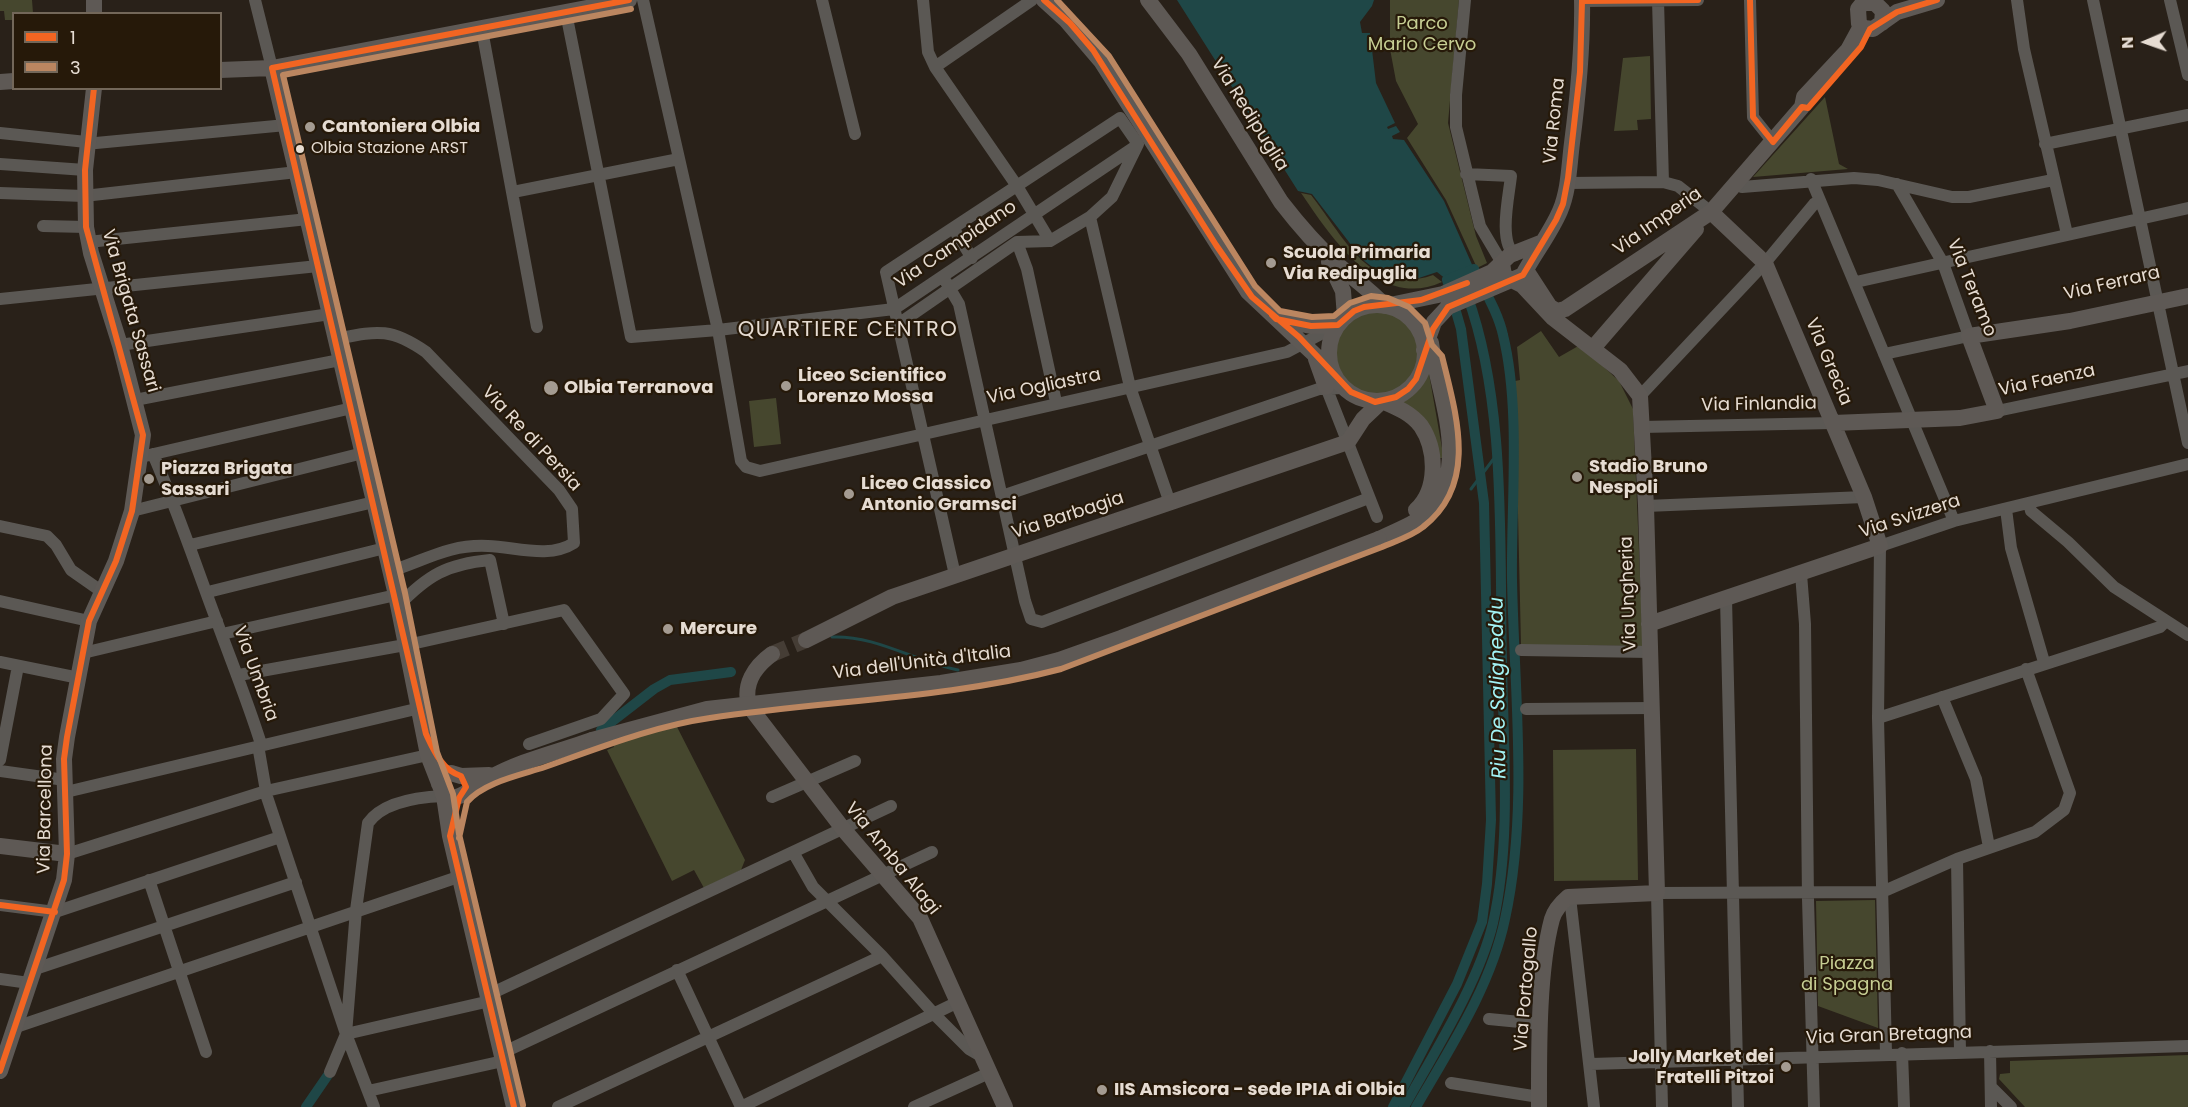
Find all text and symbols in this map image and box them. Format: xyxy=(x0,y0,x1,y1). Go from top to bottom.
legend xyxy=(12,12,222,90)
north arrow xyxy=(2116,12,2176,72)
park label: Parco Mario Cervo xyxy=(1368,13,1476,56)
text: 1 xyxy=(70,25,76,50)
text: N xyxy=(2116,36,2139,49)
text: 3 xyxy=(70,55,81,80)
street label: Via Redipuglia xyxy=(1206,55,1292,175)
street label: Via Roma xyxy=(1540,77,1570,165)
place label: Cantoniera Olbia xyxy=(322,116,480,138)
marker: Cantoniera Olbia xyxy=(303,120,317,134)
place label: Olbia Stazione ARST xyxy=(311,139,468,159)
marker: Olbia Stazione ARST xyxy=(294,143,306,155)
street label: Via Imperia xyxy=(1610,184,1706,260)
street label: Via Campidano xyxy=(891,196,1021,294)
street label: Via Brigata Sassari xyxy=(96,227,164,395)
street label: Via Teramo xyxy=(1942,236,2000,340)
place label: Scuola Primaria Via Redipuglia xyxy=(1283,242,1431,284)
marker: Scuola Primaria Via Redipuglia xyxy=(1264,256,1278,270)
street label: Via Ferrara xyxy=(2062,262,2162,306)
street label: Via Grecia xyxy=(1800,315,1856,409)
district label: QUARTIERE CENTRO xyxy=(738,318,958,344)
street label: Via Faenza xyxy=(1997,360,2097,402)
street label: Via Ogliastra xyxy=(985,364,1103,410)
place label: Liceo Scientifico Lorenzo Mossa xyxy=(798,365,946,407)
place label: Olbia Terranova xyxy=(564,377,713,399)
marker: Olbia Terranova xyxy=(542,379,560,397)
marker: Liceo Scientifico Lorenzo Mossa xyxy=(779,379,793,393)
street label: Via Re di Persia xyxy=(477,382,585,496)
street label: Via Finlandia xyxy=(1701,393,1817,417)
place label: Stadio Bruno Nespoli xyxy=(1589,456,1708,498)
place label: Piazza Brigata Sassari xyxy=(161,458,293,500)
marker: Stadio Bruno Nespoli xyxy=(1570,470,1584,484)
marker: Piazza Brigata Sassari xyxy=(142,472,156,486)
place label: Liceo Classico Antonio Gramsci xyxy=(861,473,1017,516)
marker: Liceo Classico Antonio Gramsci xyxy=(842,487,856,501)
street label: Via Barbagia xyxy=(1009,488,1127,544)
street label: Via Svizzera xyxy=(1857,490,1963,544)
street label: Via Ungheria xyxy=(1616,536,1642,652)
water label: Riu De Saligheddu xyxy=(1485,597,1513,779)
place label: Mercure xyxy=(680,618,757,640)
marker: Mercure xyxy=(661,622,675,636)
street label: Via Umbria xyxy=(228,623,282,725)
street label: Via dell'Unità d'Italia xyxy=(832,641,1012,685)
street label: Via Barcellona xyxy=(34,744,58,874)
street label: Via Amba Alagi xyxy=(840,798,944,920)
street label: Via Portogallo xyxy=(1511,926,1543,1052)
park label: Piazza di Spagna xyxy=(1801,953,1893,996)
street label: Via Gran Bretagna xyxy=(1806,1022,1972,1050)
place label: Jolly Market dei Fratelli Pitzoi xyxy=(1628,1046,1774,1088)
marker: Jolly Market dei Fratelli Pitzoi xyxy=(1779,1060,1793,1074)
place label: IIS Amsicora - sede IPIA di Olbia xyxy=(1114,1079,1405,1101)
marker: IIS Amsicora - sede IPIA di Olbia xyxy=(1095,1083,1109,1097)

